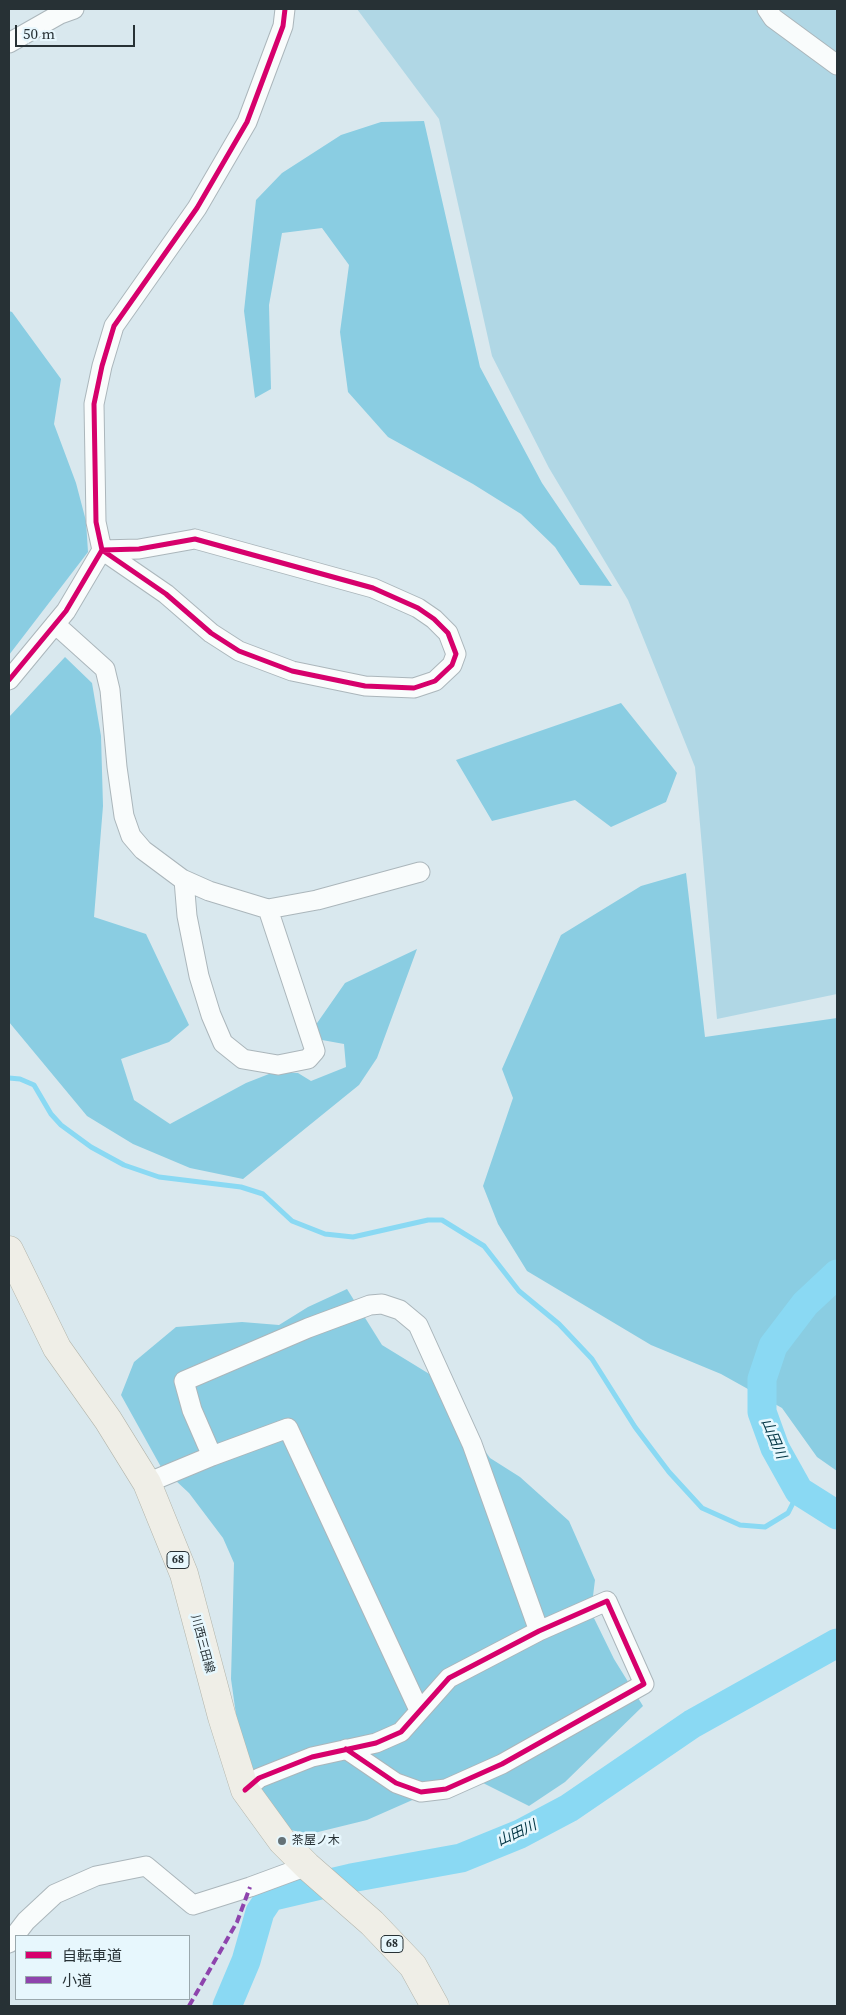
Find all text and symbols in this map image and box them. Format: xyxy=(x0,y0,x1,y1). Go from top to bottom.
scale bar xyxy=(18,15,138,47)
text: 50 m xyxy=(23,23,55,44)
water label: 山田川 xyxy=(757,1416,789,1462)
road number: 68 xyxy=(167,1552,189,1568)
street label: 川西三田線 xyxy=(187,1613,217,1675)
water label: 山田川 xyxy=(494,1818,540,1850)
place label: 茶屋ノ木 xyxy=(292,1834,340,1848)
marker: 茶屋ノ木 xyxy=(276,1835,288,1847)
legend xyxy=(15,1935,190,2000)
road number: 68 xyxy=(381,1936,403,1952)
text: 自転車道 xyxy=(62,1945,122,1966)
text: 小道 xyxy=(62,1970,92,1991)

